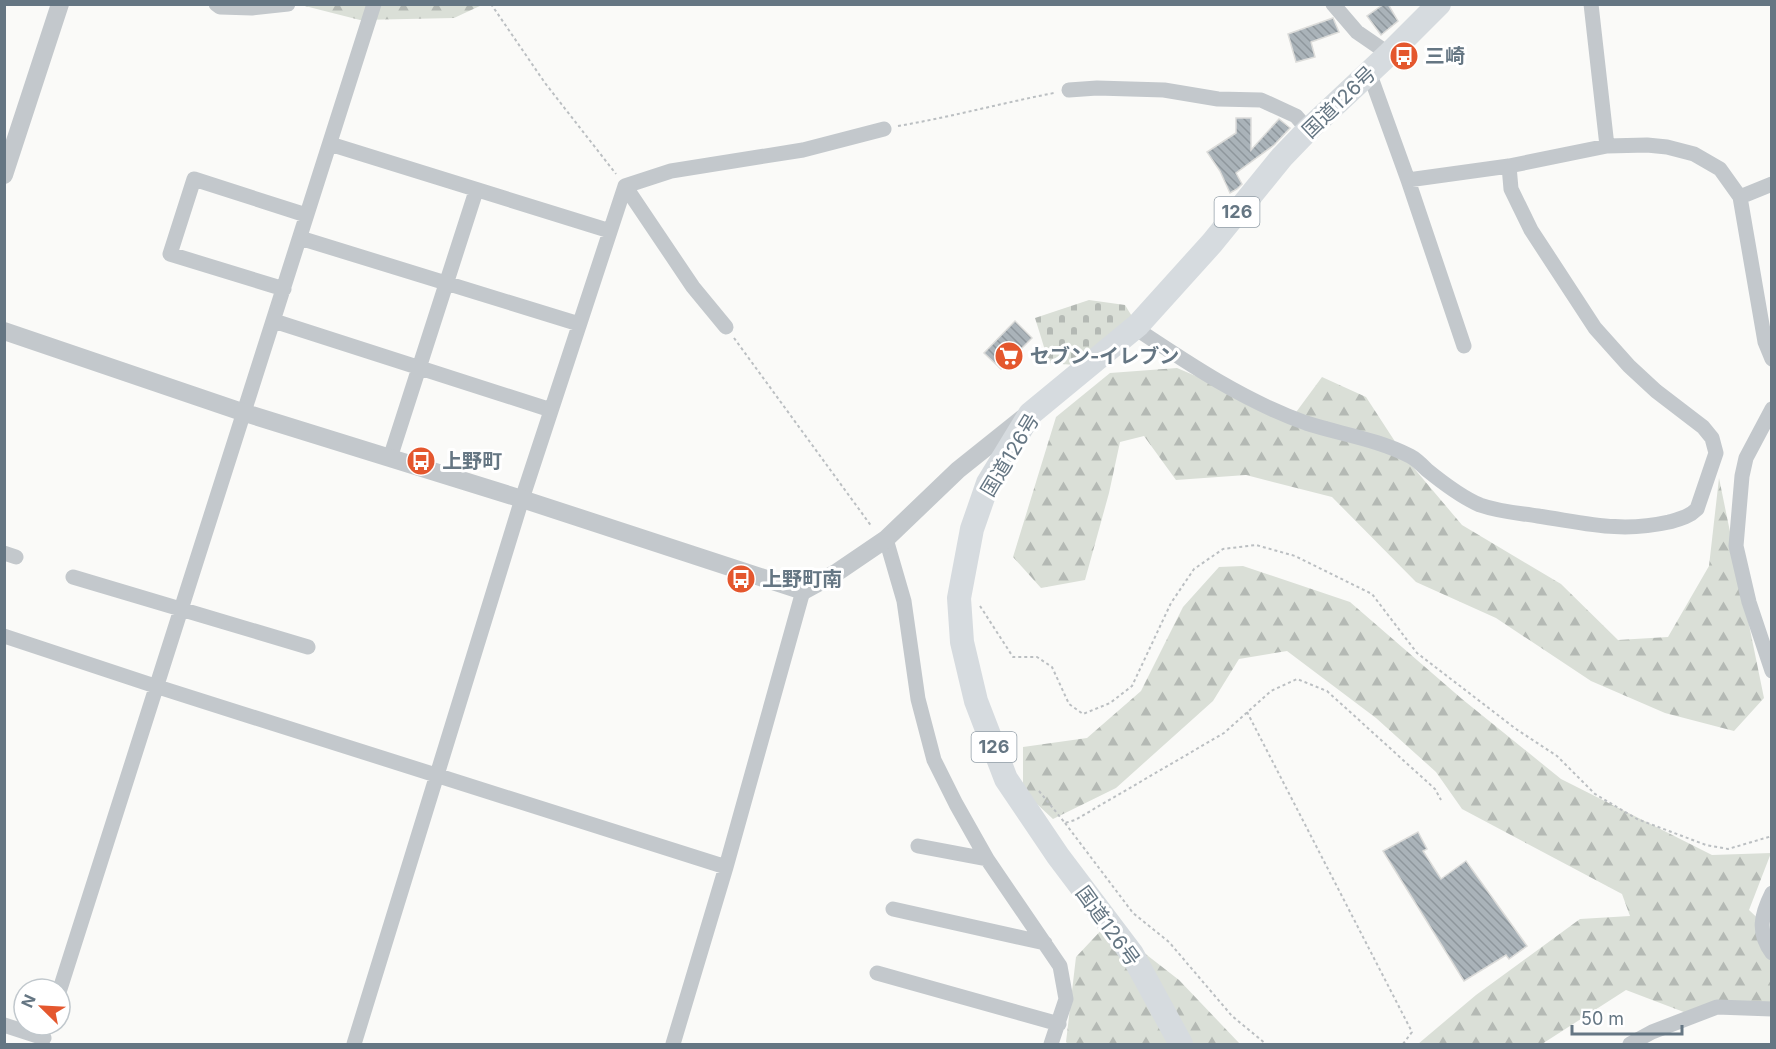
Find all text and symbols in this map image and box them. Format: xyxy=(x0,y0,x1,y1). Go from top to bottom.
bus stop icon: 三崎 xyxy=(1388,40,1420,72)
place label: 三崎 xyxy=(1425,44,1465,68)
street label: 国道126号 xyxy=(1297,61,1381,143)
road number: 126 xyxy=(1214,197,1260,227)
supermarket icon: セブン-イレブン xyxy=(993,340,1025,372)
place label: セブン-イレブン xyxy=(1030,344,1179,368)
street label: 国道126号 xyxy=(976,409,1044,501)
bus stop icon: 上野町 xyxy=(405,445,437,477)
place label: 上野町 xyxy=(442,449,502,473)
bus stop icon: 上野町南 xyxy=(725,563,757,595)
place label: 上野町南 xyxy=(762,567,842,591)
road number: 126 xyxy=(972,732,1016,762)
street label: 国道126号 xyxy=(1071,881,1145,971)
north arrow xyxy=(12,977,72,1037)
text: N xyxy=(17,991,40,1011)
scale bar xyxy=(1572,998,1682,1036)
text: 50 m xyxy=(1581,1008,1624,1029)

